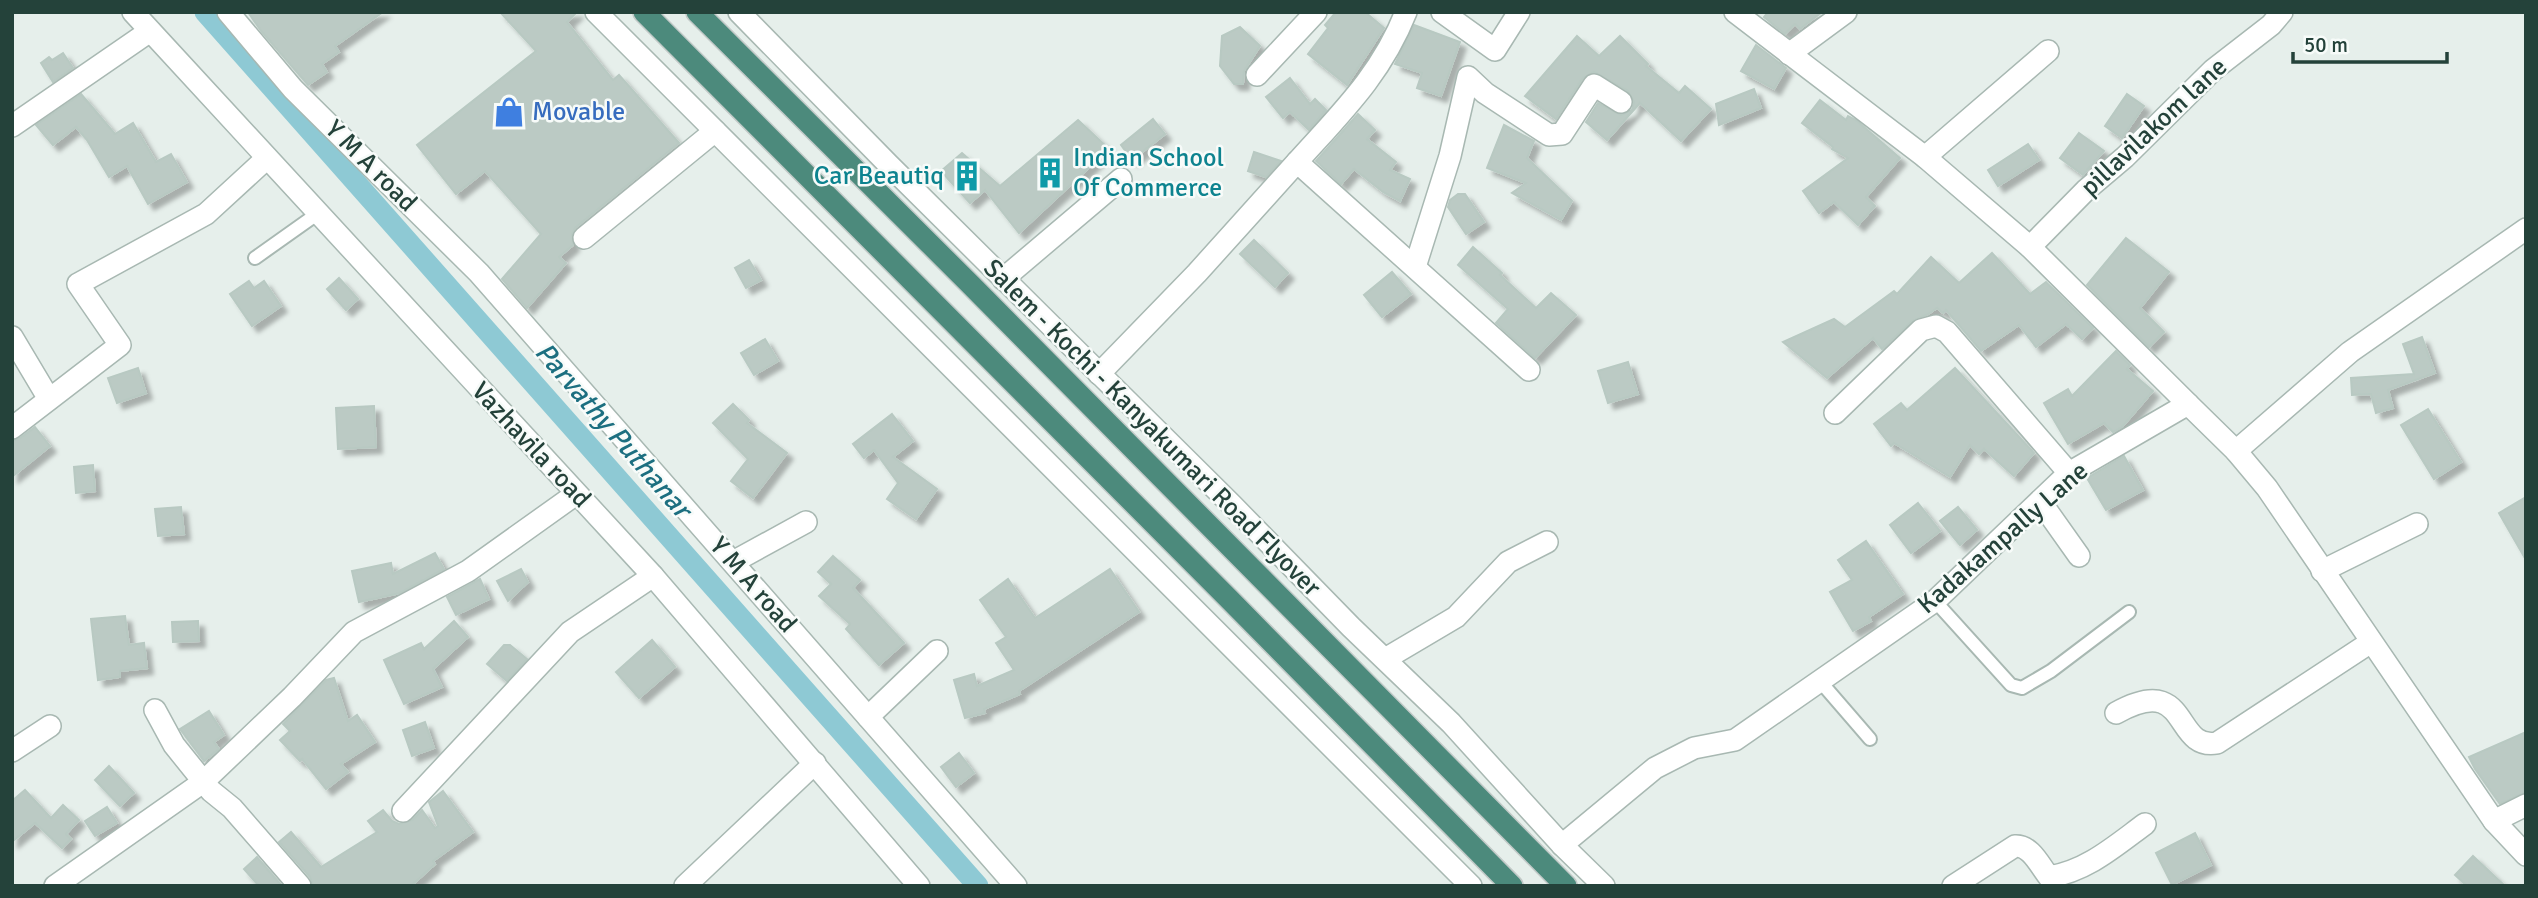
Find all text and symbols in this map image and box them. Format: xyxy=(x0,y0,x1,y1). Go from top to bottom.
scale bar xyxy=(2293,21,2447,65)
text: 50 m xyxy=(2304,32,2348,58)
street label: pillavilakom lane xyxy=(2074,51,2234,203)
shop icon: Movable xyxy=(492,95,526,129)
place label: Movable xyxy=(532,96,625,128)
street label: Y M A road xyxy=(318,113,424,219)
place label: Indian School Of Commerce xyxy=(1073,142,1224,204)
building icon: Indian School Of Commerce xyxy=(1033,156,1067,190)
building icon: Car Beautiq xyxy=(950,159,984,193)
place label: Car Beautiq xyxy=(814,160,944,192)
street label: Salem - Kochi - Kanyakumari Road Flyover xyxy=(977,253,1328,604)
water label: Parvathy Puthanar xyxy=(528,335,701,527)
street label: Vazhavila road xyxy=(465,375,597,515)
street label: Kadakampally Lane xyxy=(1911,455,2095,621)
street label: Y M A road xyxy=(703,531,803,639)

